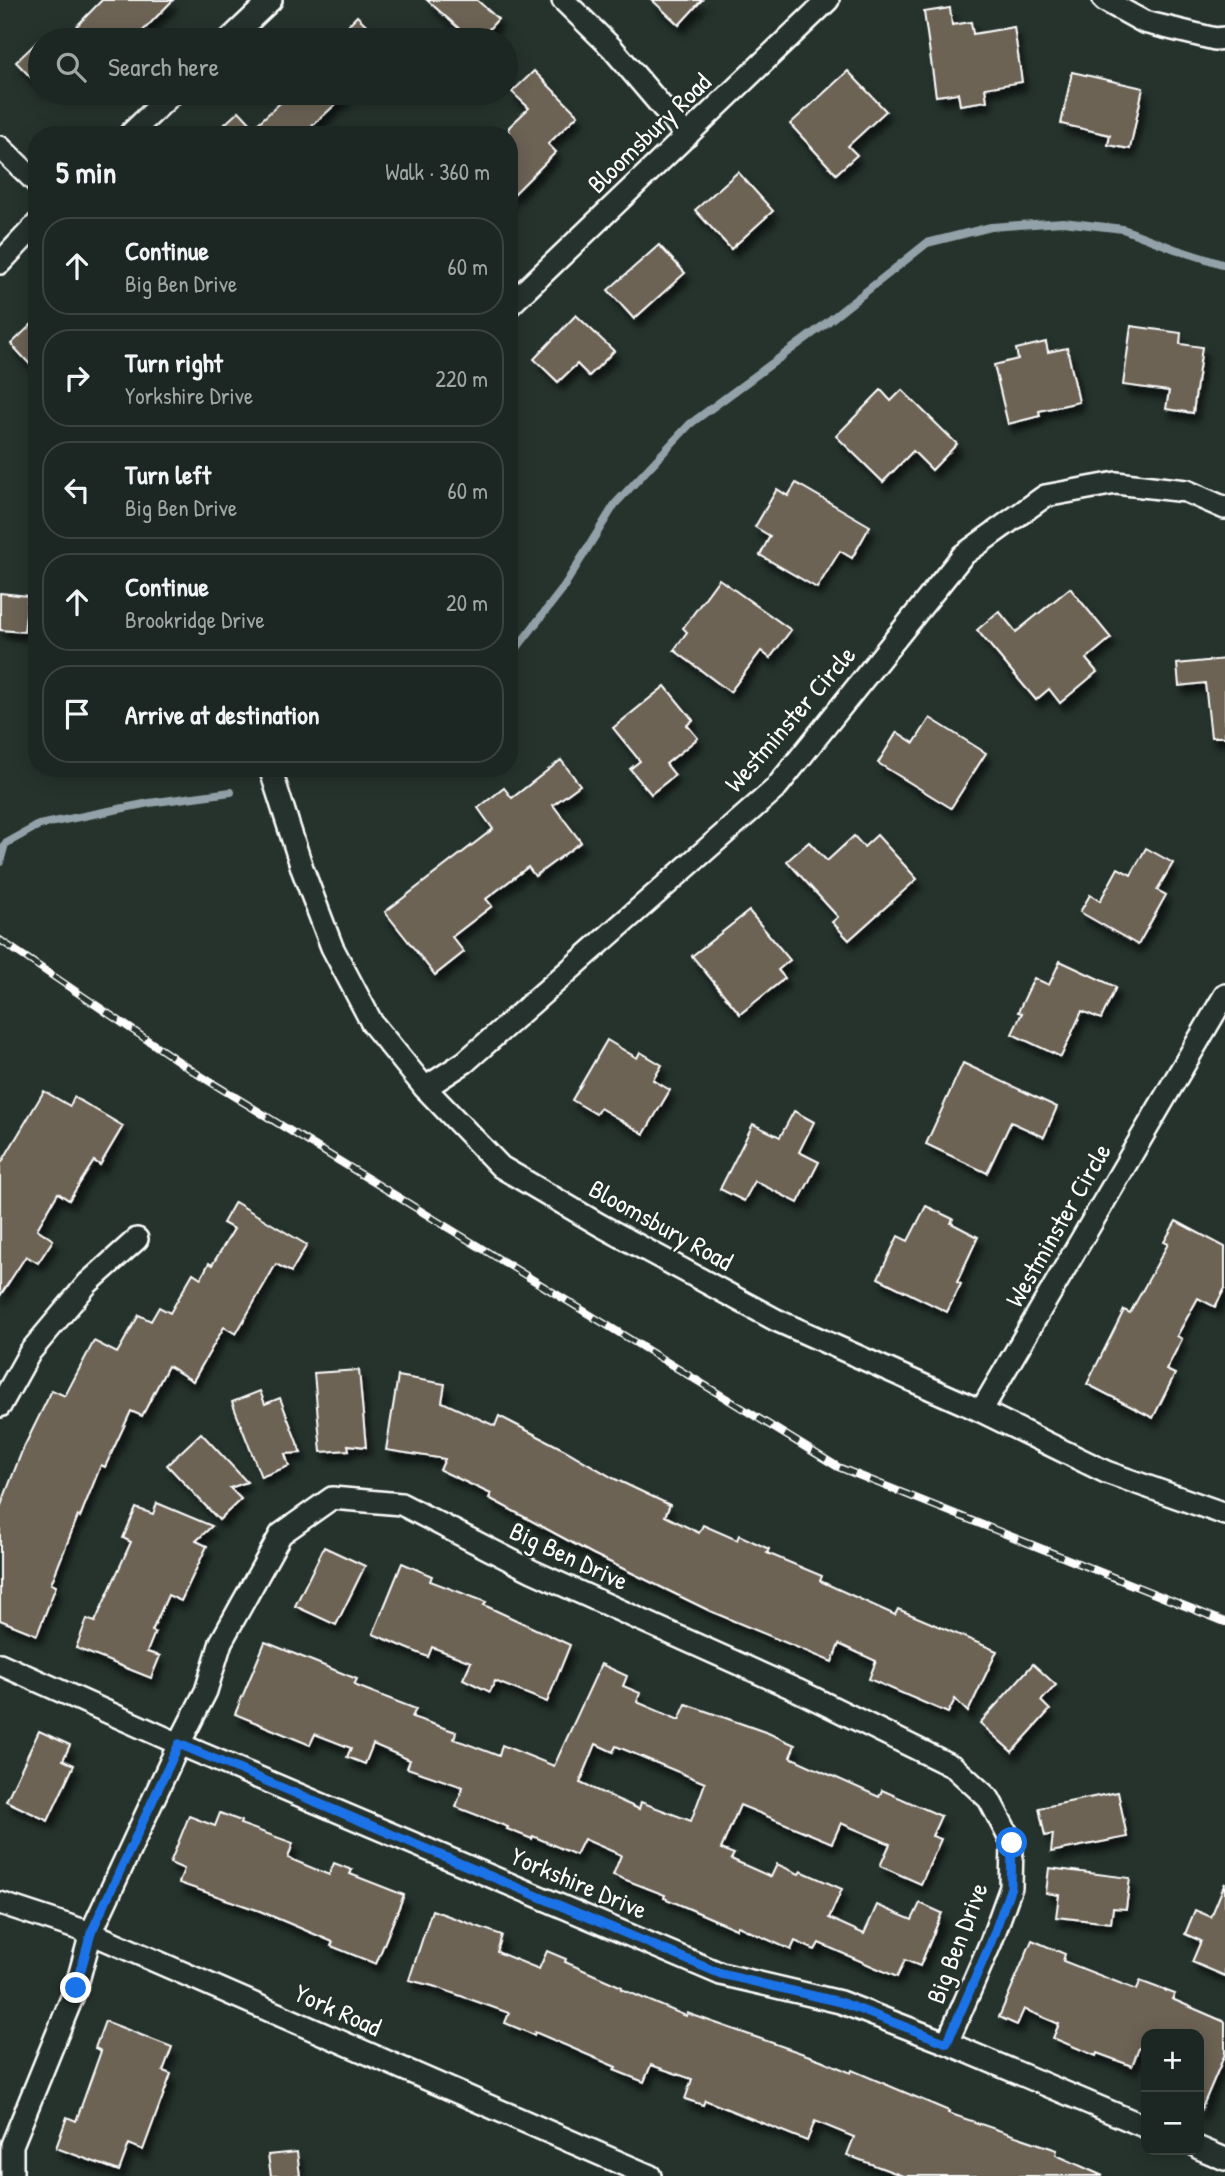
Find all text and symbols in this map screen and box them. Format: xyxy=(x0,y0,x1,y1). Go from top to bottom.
search box xyxy=(28,28,518,105)
icon: search xyxy=(52,48,90,86)
text: Search here xyxy=(108,49,219,84)
street label: Bloomsbury Road xyxy=(579,65,718,201)
text: 5 min xyxy=(56,152,116,192)
text: Walk · 360 m xyxy=(385,156,490,187)
text: Continue xyxy=(125,233,209,268)
icon: ahead xyxy=(58,247,96,285)
text: 60 m xyxy=(448,251,488,282)
text: Big Ben Drive xyxy=(125,268,237,299)
text: Turn right xyxy=(125,345,223,380)
icon: right xyxy=(58,359,96,397)
text: 220 m xyxy=(435,363,488,394)
text: Yorkshire Drive xyxy=(125,380,253,411)
text: Turn left xyxy=(125,457,211,492)
icon: left xyxy=(58,471,96,509)
text: 60 m xyxy=(448,475,488,506)
text: Big Ben Drive xyxy=(125,492,237,523)
text: Continue xyxy=(125,569,209,604)
icon: ahead xyxy=(58,583,96,621)
text: 20 m xyxy=(446,587,488,618)
text: Brookridge Drive xyxy=(125,604,265,635)
street label: Westminster Circle xyxy=(716,638,863,799)
icon: arrive xyxy=(58,695,96,733)
text: Arrive at destination xyxy=(125,697,320,732)
street label: Westminster Circle xyxy=(997,1137,1119,1313)
street label: Bloomsbury Road xyxy=(583,1171,739,1279)
street label: Big Ben Drive xyxy=(504,1513,634,1598)
route start xyxy=(996,1827,1027,1858)
street label: Yorkshire Drive xyxy=(506,1838,653,1927)
street label: Big Ben Drive xyxy=(917,1877,996,2008)
route end xyxy=(60,1972,91,2003)
street label: York Road xyxy=(289,1975,387,2044)
map controls xyxy=(1141,2029,1204,2155)
button: + xyxy=(1141,2029,1204,2092)
button: − xyxy=(1141,2092,1204,2155)

